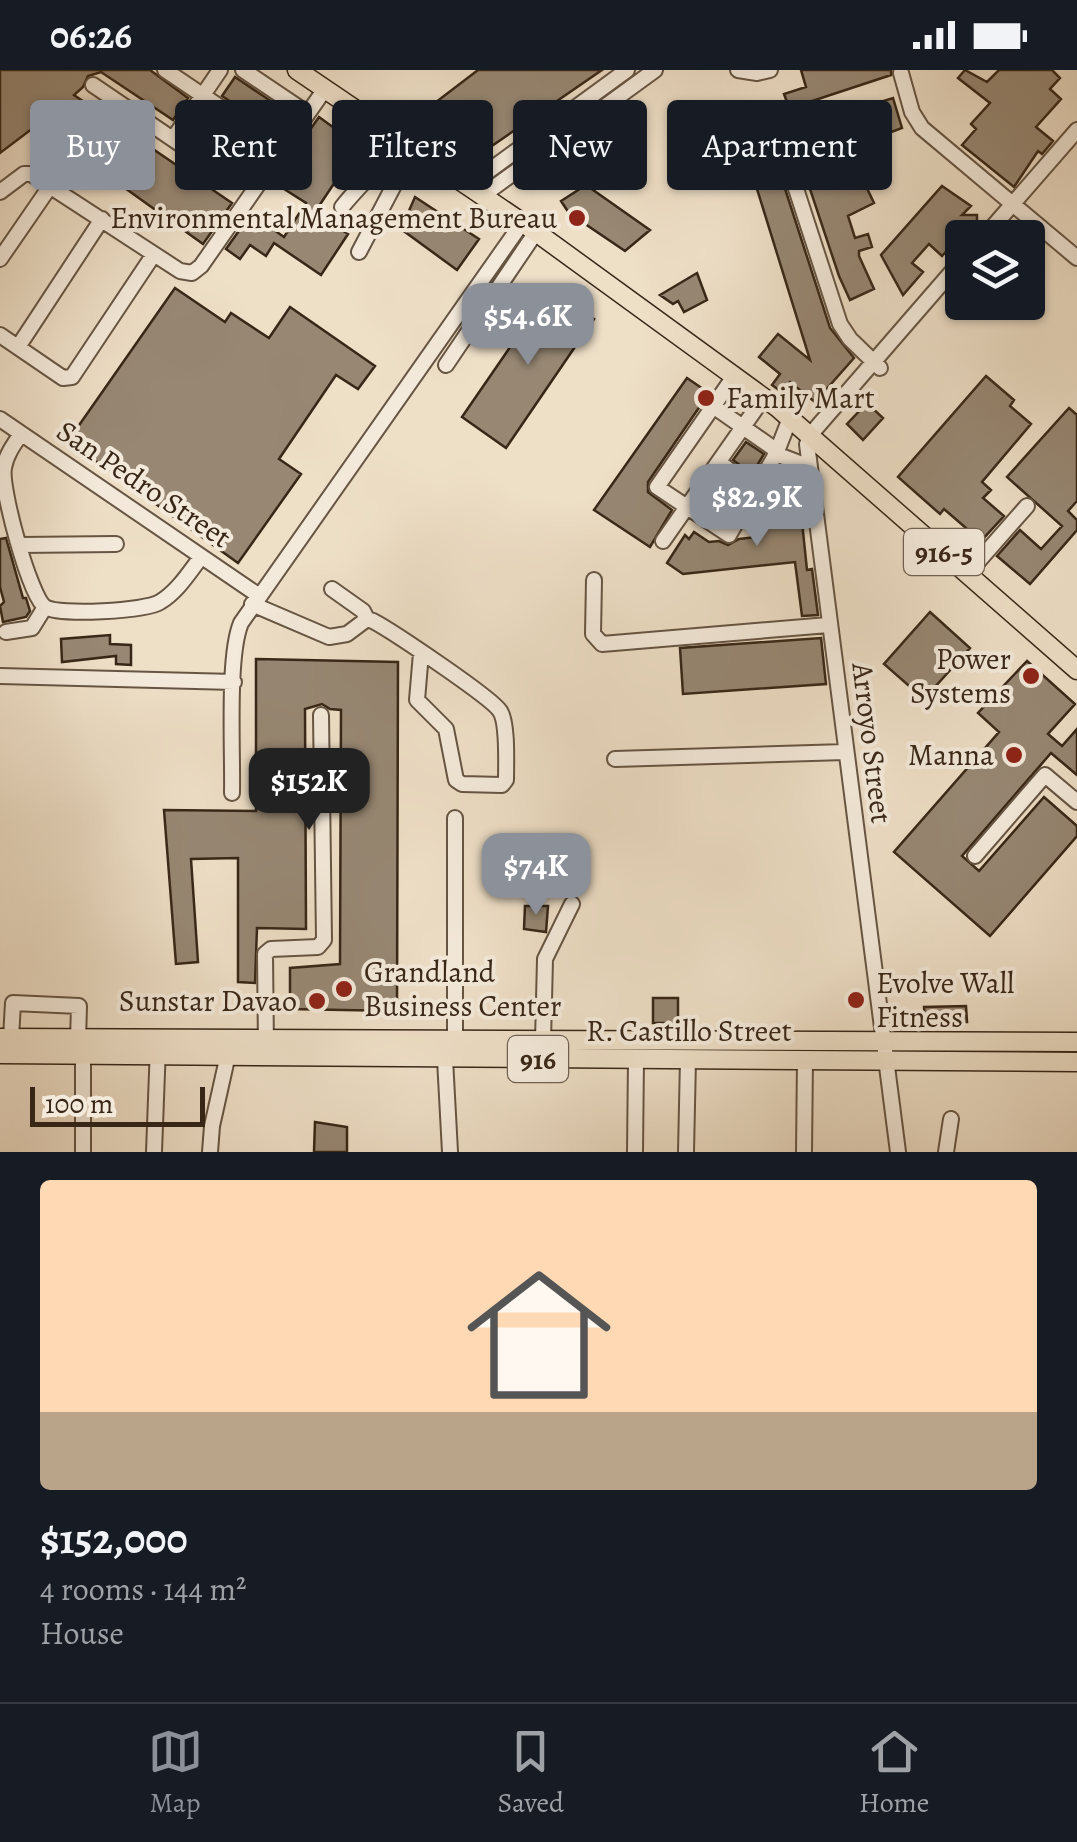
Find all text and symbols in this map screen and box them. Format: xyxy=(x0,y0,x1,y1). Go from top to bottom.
text: 06:26 xyxy=(50,9,132,61)
chip: Buy xyxy=(30,100,155,190)
chip: Rent xyxy=(175,100,312,190)
chip: Filters xyxy=(332,100,493,190)
chip: New xyxy=(513,100,647,190)
chip: Apartment xyxy=(667,100,892,190)
place label: Environmental Management Bureau xyxy=(110,198,558,238)
marker: Environmental Management Bureau xyxy=(566,207,588,229)
map controls xyxy=(945,220,1045,320)
button: layers xyxy=(945,220,1045,320)
pin: $54.6K xyxy=(447,283,609,368)
text: $54.6K xyxy=(484,293,572,337)
place label: Family Mart xyxy=(726,378,875,418)
marker: Family Mart xyxy=(695,387,717,409)
street label: San Pedro Street xyxy=(49,411,239,557)
pin: $82.9K xyxy=(676,464,838,549)
text: $82.9K xyxy=(712,474,802,518)
road number: 916-5 xyxy=(904,529,984,575)
place label: Power Systems xyxy=(910,639,1011,713)
street label: Arroyo Street xyxy=(842,659,902,826)
marker: Power Systems xyxy=(1020,665,1042,687)
place label: Manna xyxy=(908,735,994,775)
marker: Manna xyxy=(1003,744,1025,766)
pin: $152K xyxy=(239,748,379,833)
text: $152K xyxy=(271,758,347,802)
pin: $74K xyxy=(477,833,595,918)
text: $74K xyxy=(504,843,568,887)
place label: Grandland Business Center xyxy=(364,952,562,1026)
place label: Evolve Wall Fitness xyxy=(876,963,1014,1037)
marker: Grandland Business Center xyxy=(333,978,355,1000)
place label: Sunstar Davao xyxy=(119,981,297,1021)
marker: Evolve Wall Fitness xyxy=(845,989,867,1011)
marker: Sunstar Davao xyxy=(306,990,328,1012)
street label: R. Castillo Street xyxy=(586,1011,792,1051)
road number: 916 xyxy=(508,1036,568,1082)
scale bar xyxy=(30,1082,205,1126)
text: 100 m xyxy=(45,1085,113,1123)
icon: home xyxy=(449,1245,629,1425)
text: $152,000 xyxy=(40,1510,188,1567)
text: 4 rooms · 144 m² xyxy=(40,1567,247,1611)
text: House xyxy=(40,1611,124,1655)
tab: Map xyxy=(148,1724,203,1822)
tab: Saved xyxy=(498,1724,564,1822)
tab: Home xyxy=(859,1724,929,1822)

